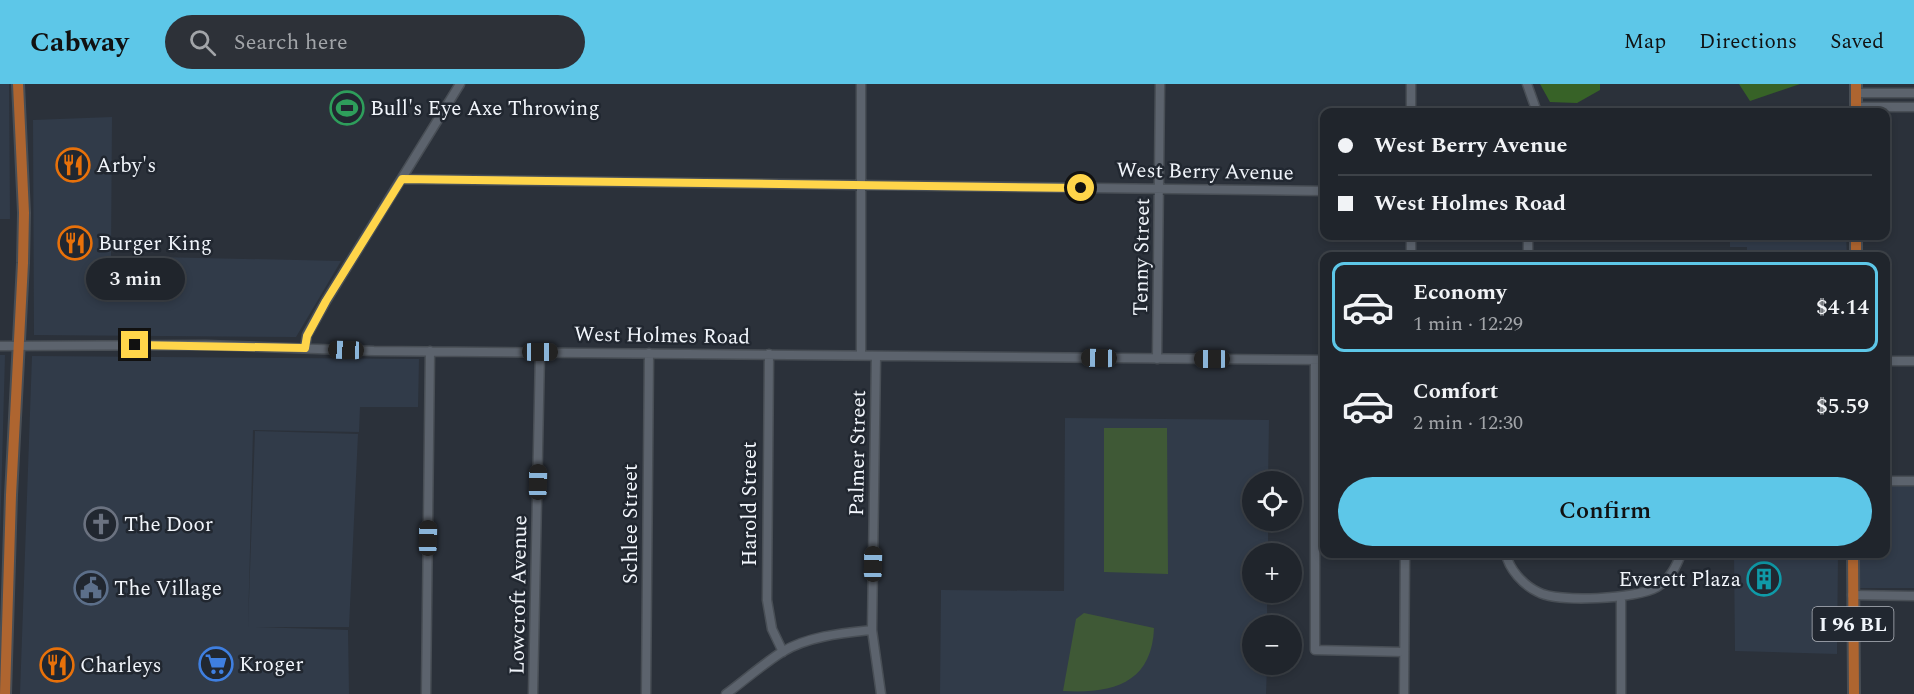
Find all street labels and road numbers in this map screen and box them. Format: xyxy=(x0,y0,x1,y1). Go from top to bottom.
street label: West Berry Avenue xyxy=(1116,154,1294,190)
street label: Tenny Street xyxy=(1125,198,1159,316)
street label: West Holmes Road xyxy=(574,318,750,354)
street label: Palmer Street xyxy=(841,390,875,516)
street label: Harold Street xyxy=(734,441,766,567)
street label: Schlee Street xyxy=(615,464,647,584)
street label: Lowcroft Avenue xyxy=(502,515,536,675)
road number: I 96 BL xyxy=(1812,607,1894,641)

